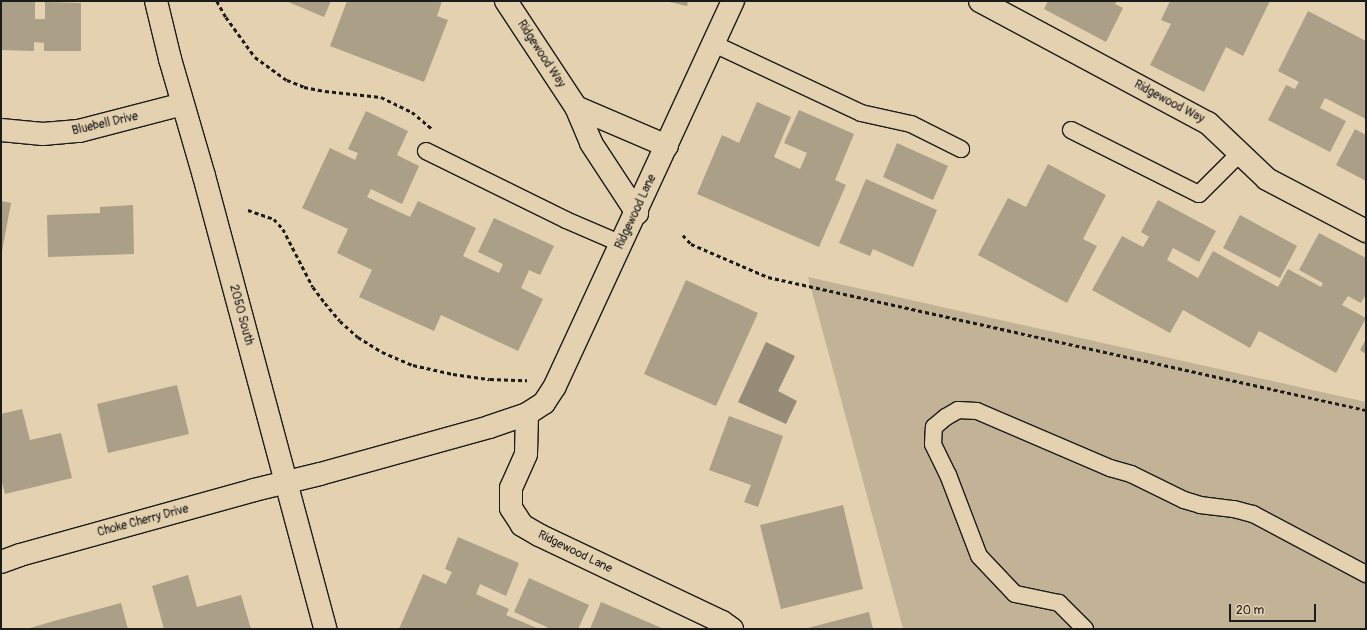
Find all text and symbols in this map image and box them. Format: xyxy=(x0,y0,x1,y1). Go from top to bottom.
street label: Ridgewood Way xyxy=(514,18,568,90)
street label: Ridgewood Way xyxy=(1132,78,1206,126)
street label: Bluebell Drive xyxy=(71,109,139,139)
street label: Ridgewood Lane xyxy=(612,172,660,252)
street label: 2050 South xyxy=(226,283,256,347)
street label: Choke Cherry Drive xyxy=(96,502,190,540)
street label: Ridgewood Lane xyxy=(535,528,615,576)
scale bar xyxy=(1231,596,1318,622)
text: 20 m xyxy=(1236,603,1264,618)

